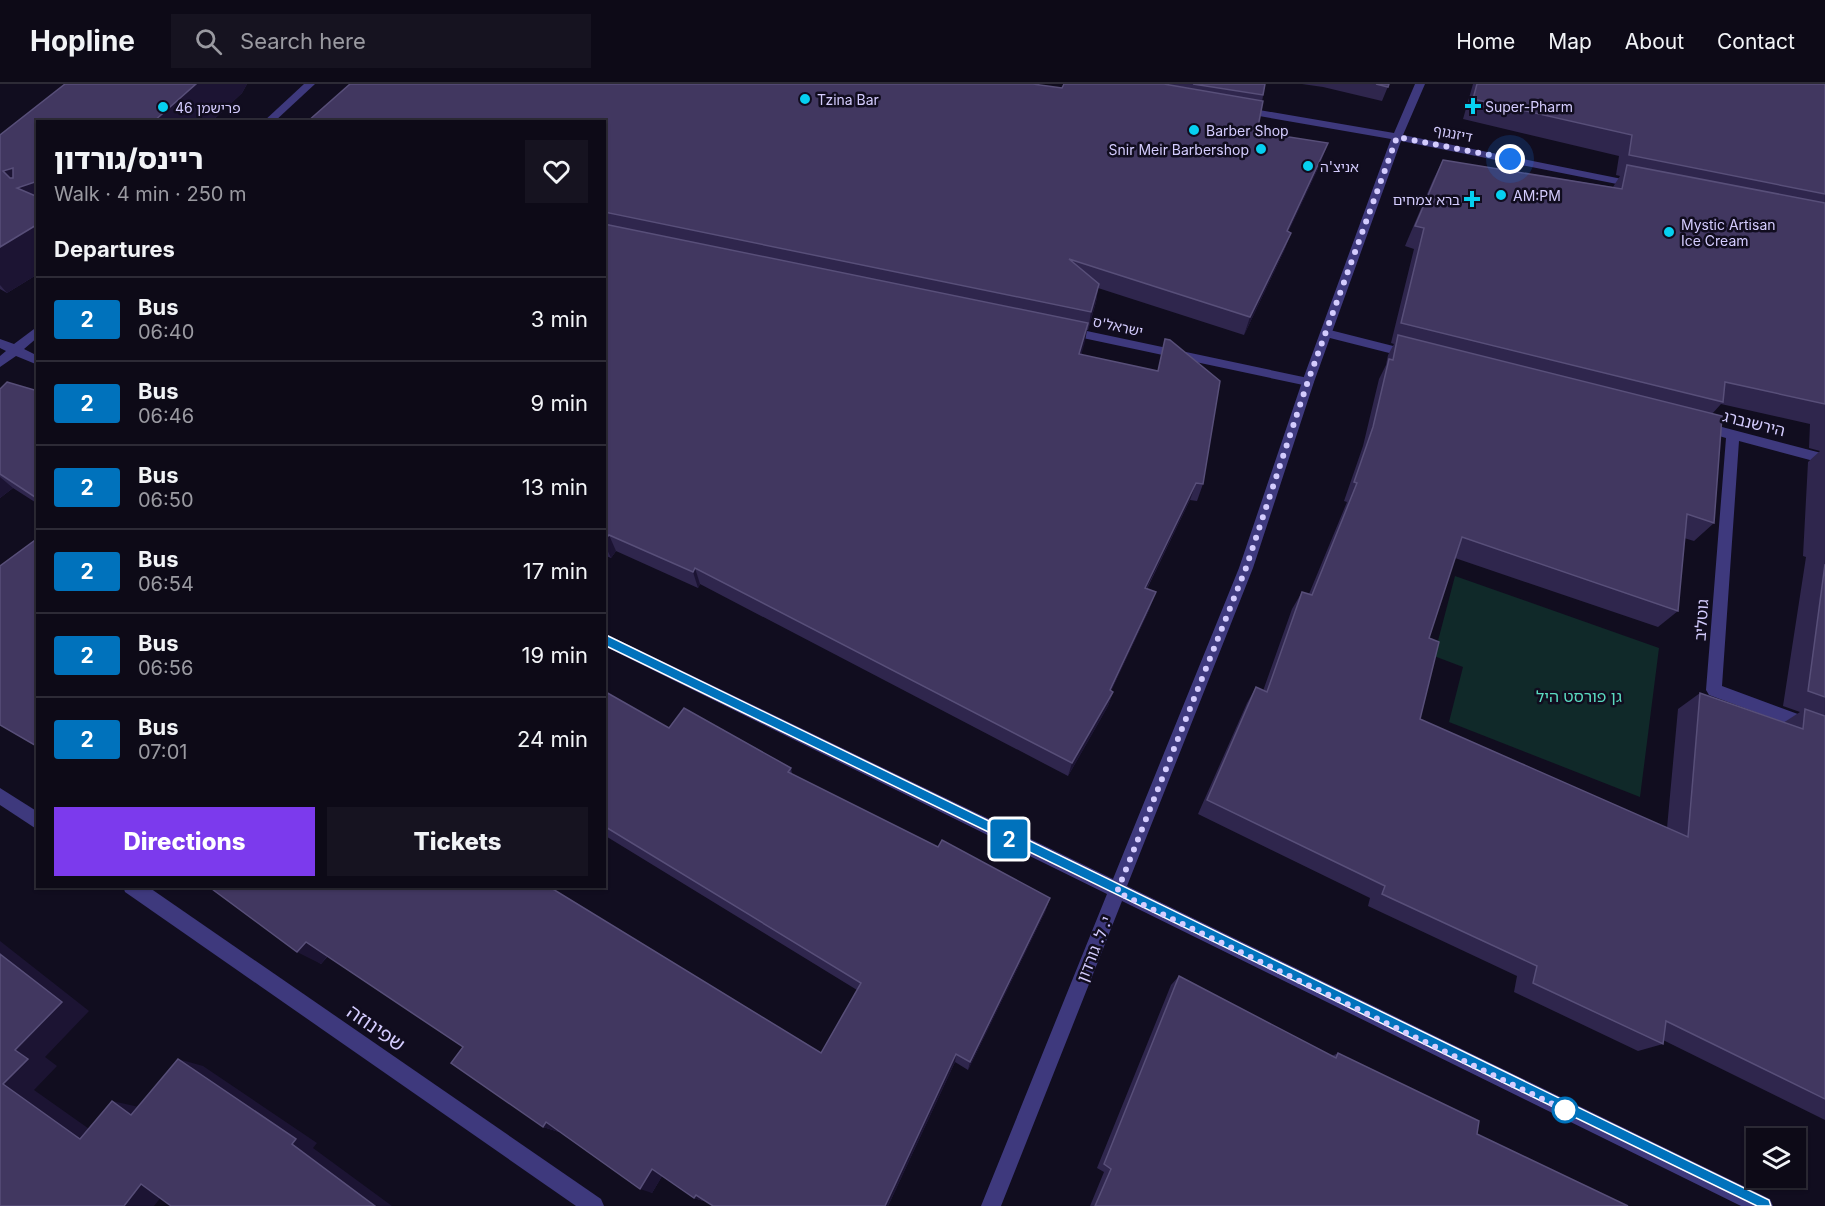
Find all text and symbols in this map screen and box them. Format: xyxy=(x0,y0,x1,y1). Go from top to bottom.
search box xyxy=(171,14,591,68)
text: Hopline xyxy=(30,24,135,58)
icon: search xyxy=(192,25,225,58)
text: Search here xyxy=(240,28,366,54)
text: Home xyxy=(1456,29,1515,54)
text: Map xyxy=(1548,29,1592,54)
text: About xyxy=(1625,29,1684,54)
text: Contact xyxy=(1717,29,1795,54)
place label: Tzina Bar xyxy=(817,91,879,108)
marker: Tzina Bar xyxy=(798,92,812,106)
place label: Super-Pharm xyxy=(1485,98,1573,115)
place label: פרישמן 46 xyxy=(175,99,241,116)
marker: Super-Pharm xyxy=(1466,99,1480,113)
marker: פרישמן 46 xyxy=(156,100,170,114)
street label: דיזנגוף xyxy=(1432,121,1475,145)
place label: Barber Shop xyxy=(1206,122,1289,139)
marker: Barber Shop xyxy=(1187,123,1201,137)
button: heart xyxy=(525,140,588,203)
place label: Snir Meir Barbershop xyxy=(1109,141,1249,158)
text: ריינס/גורדון xyxy=(54,142,203,176)
marker: Snir Meir Barbershop xyxy=(1254,142,1268,156)
your location xyxy=(1495,144,1525,174)
place label: אניצ'ה xyxy=(1320,158,1359,175)
marker: אניצ'ה xyxy=(1301,159,1315,173)
text: Walk · 4 min · 250 m xyxy=(54,182,247,206)
place label: AM:PM xyxy=(1513,187,1561,204)
marker: AM:PM xyxy=(1494,188,1508,202)
place label: ברא צמחים xyxy=(1393,191,1460,208)
marker: ברא צמחים xyxy=(1465,192,1479,206)
place label: Mystic Artisan Ice Cream xyxy=(1681,216,1776,249)
marker: Mystic Artisan Ice Cream xyxy=(1662,225,1676,239)
text: Departures xyxy=(54,236,175,262)
text: Bus xyxy=(138,294,179,320)
text: 3 min xyxy=(531,306,588,332)
text: 2 xyxy=(80,307,94,332)
street label: ישראל'ס xyxy=(1091,312,1145,340)
text: 06:40 xyxy=(138,320,194,344)
text: Bus xyxy=(138,378,179,404)
text: 9 min xyxy=(531,390,588,416)
text: 2 xyxy=(80,391,94,416)
text: 06:46 xyxy=(138,404,194,428)
street label: הירשנברג xyxy=(1721,406,1787,440)
text: Bus xyxy=(138,462,179,488)
text: 13 min xyxy=(522,474,588,500)
text: 2 xyxy=(80,475,94,500)
text: 06:50 xyxy=(138,488,194,512)
text: Bus xyxy=(138,546,179,572)
text: 17 min xyxy=(523,558,588,584)
text: 2 xyxy=(80,559,94,584)
text: 06:54 xyxy=(138,572,194,596)
street label: גוטליב xyxy=(1690,598,1712,642)
text: Bus xyxy=(138,630,179,656)
text: 19 min xyxy=(522,642,588,668)
text: 2 xyxy=(80,643,94,668)
text: 06:56 xyxy=(138,656,193,680)
park label: גן פורסט היל xyxy=(1536,686,1622,706)
text: Bus xyxy=(138,714,179,740)
text: 24 min xyxy=(517,726,588,752)
text: 2 xyxy=(80,727,94,752)
text: 07:01 xyxy=(138,740,187,764)
button: Directions xyxy=(54,807,315,876)
button: Tickets xyxy=(327,807,588,876)
line badge: 2 xyxy=(990,820,1028,858)
text: 2 xyxy=(1002,827,1016,852)
street label: י. ל. גורדון xyxy=(1072,913,1116,985)
street label: שפינוזה xyxy=(342,999,410,1057)
unlabelled marker xyxy=(1552,1097,1578,1123)
map controls xyxy=(1746,1128,1806,1188)
button: layers xyxy=(1746,1128,1806,1188)

